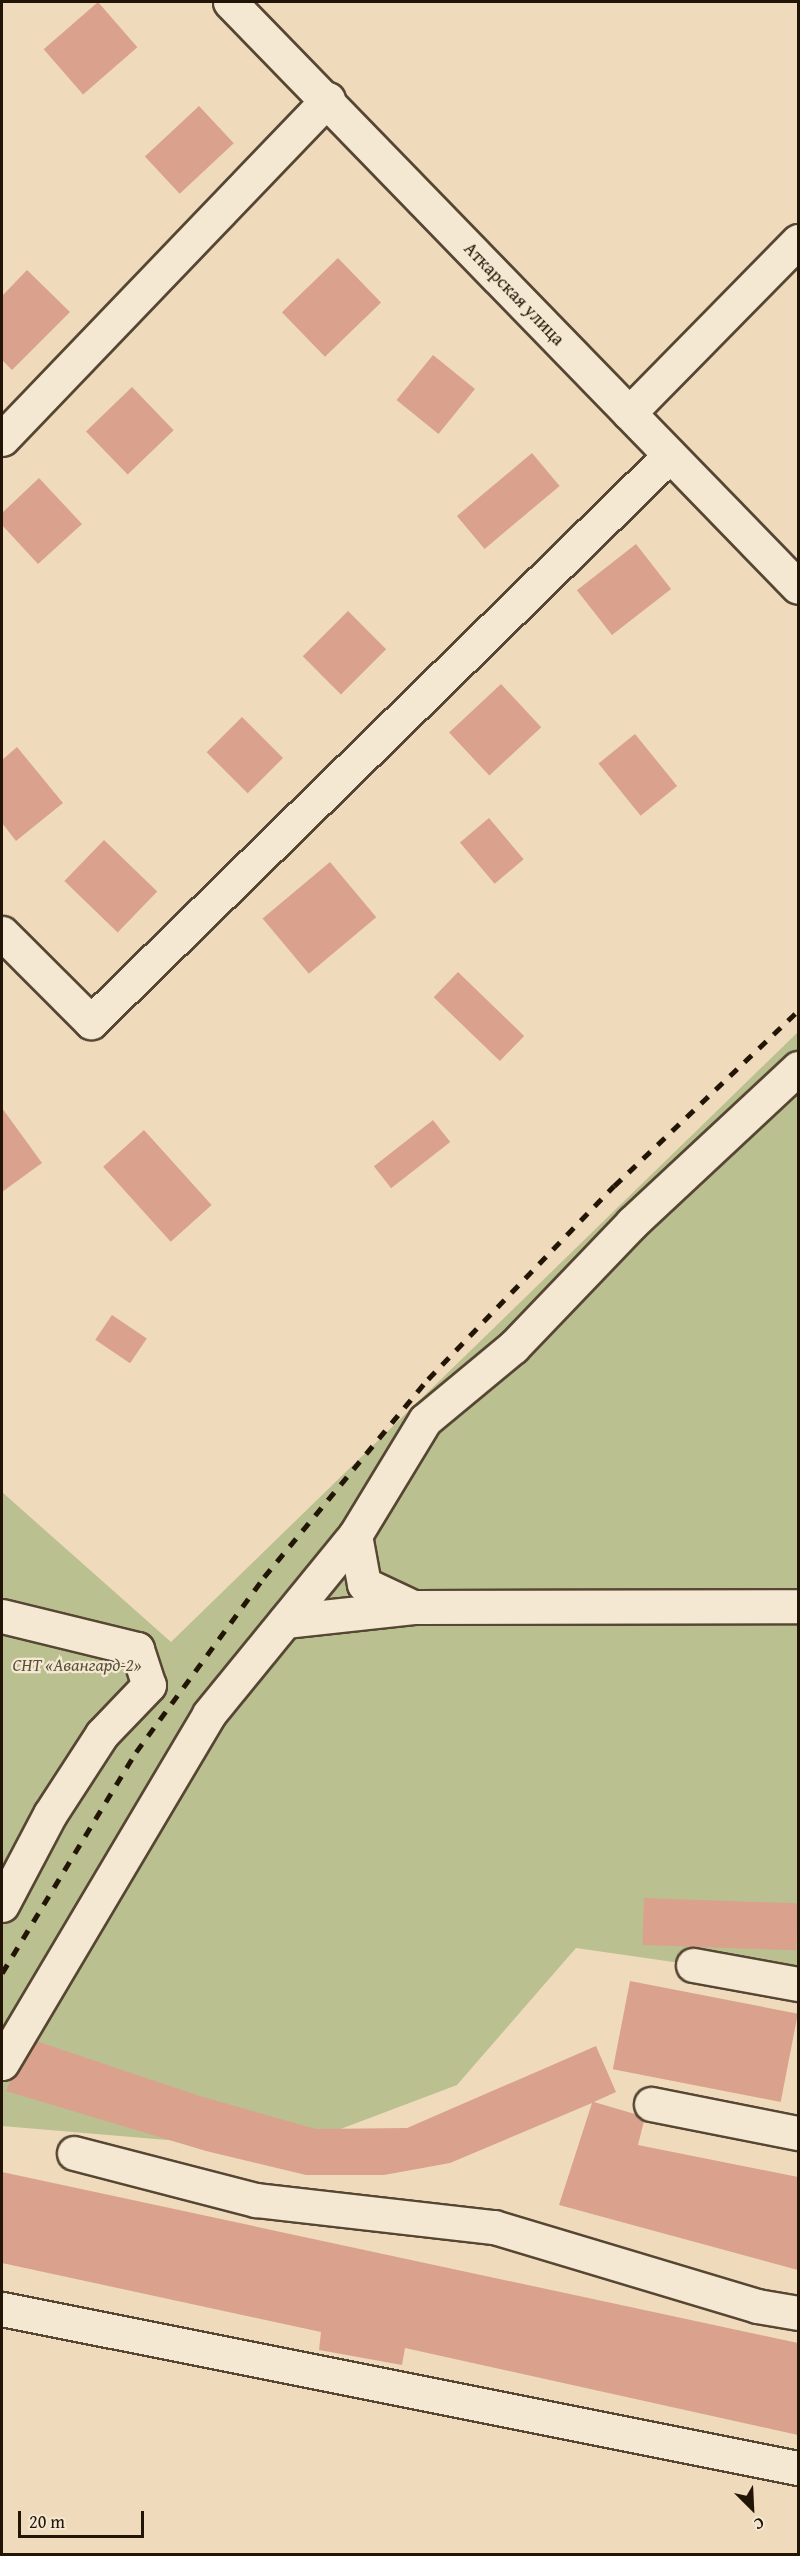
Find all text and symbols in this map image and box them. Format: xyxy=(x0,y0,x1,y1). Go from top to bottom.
street label: Аткарская улица xyxy=(459,238,569,350)
park label: СНТ «Авангард-2» xyxy=(12,1654,142,1676)
north arrow xyxy=(722,2478,782,2538)
scale bar xyxy=(21,2499,147,2537)
text: 20 m xyxy=(29,2508,65,2535)
text: С xyxy=(750,2512,768,2537)

